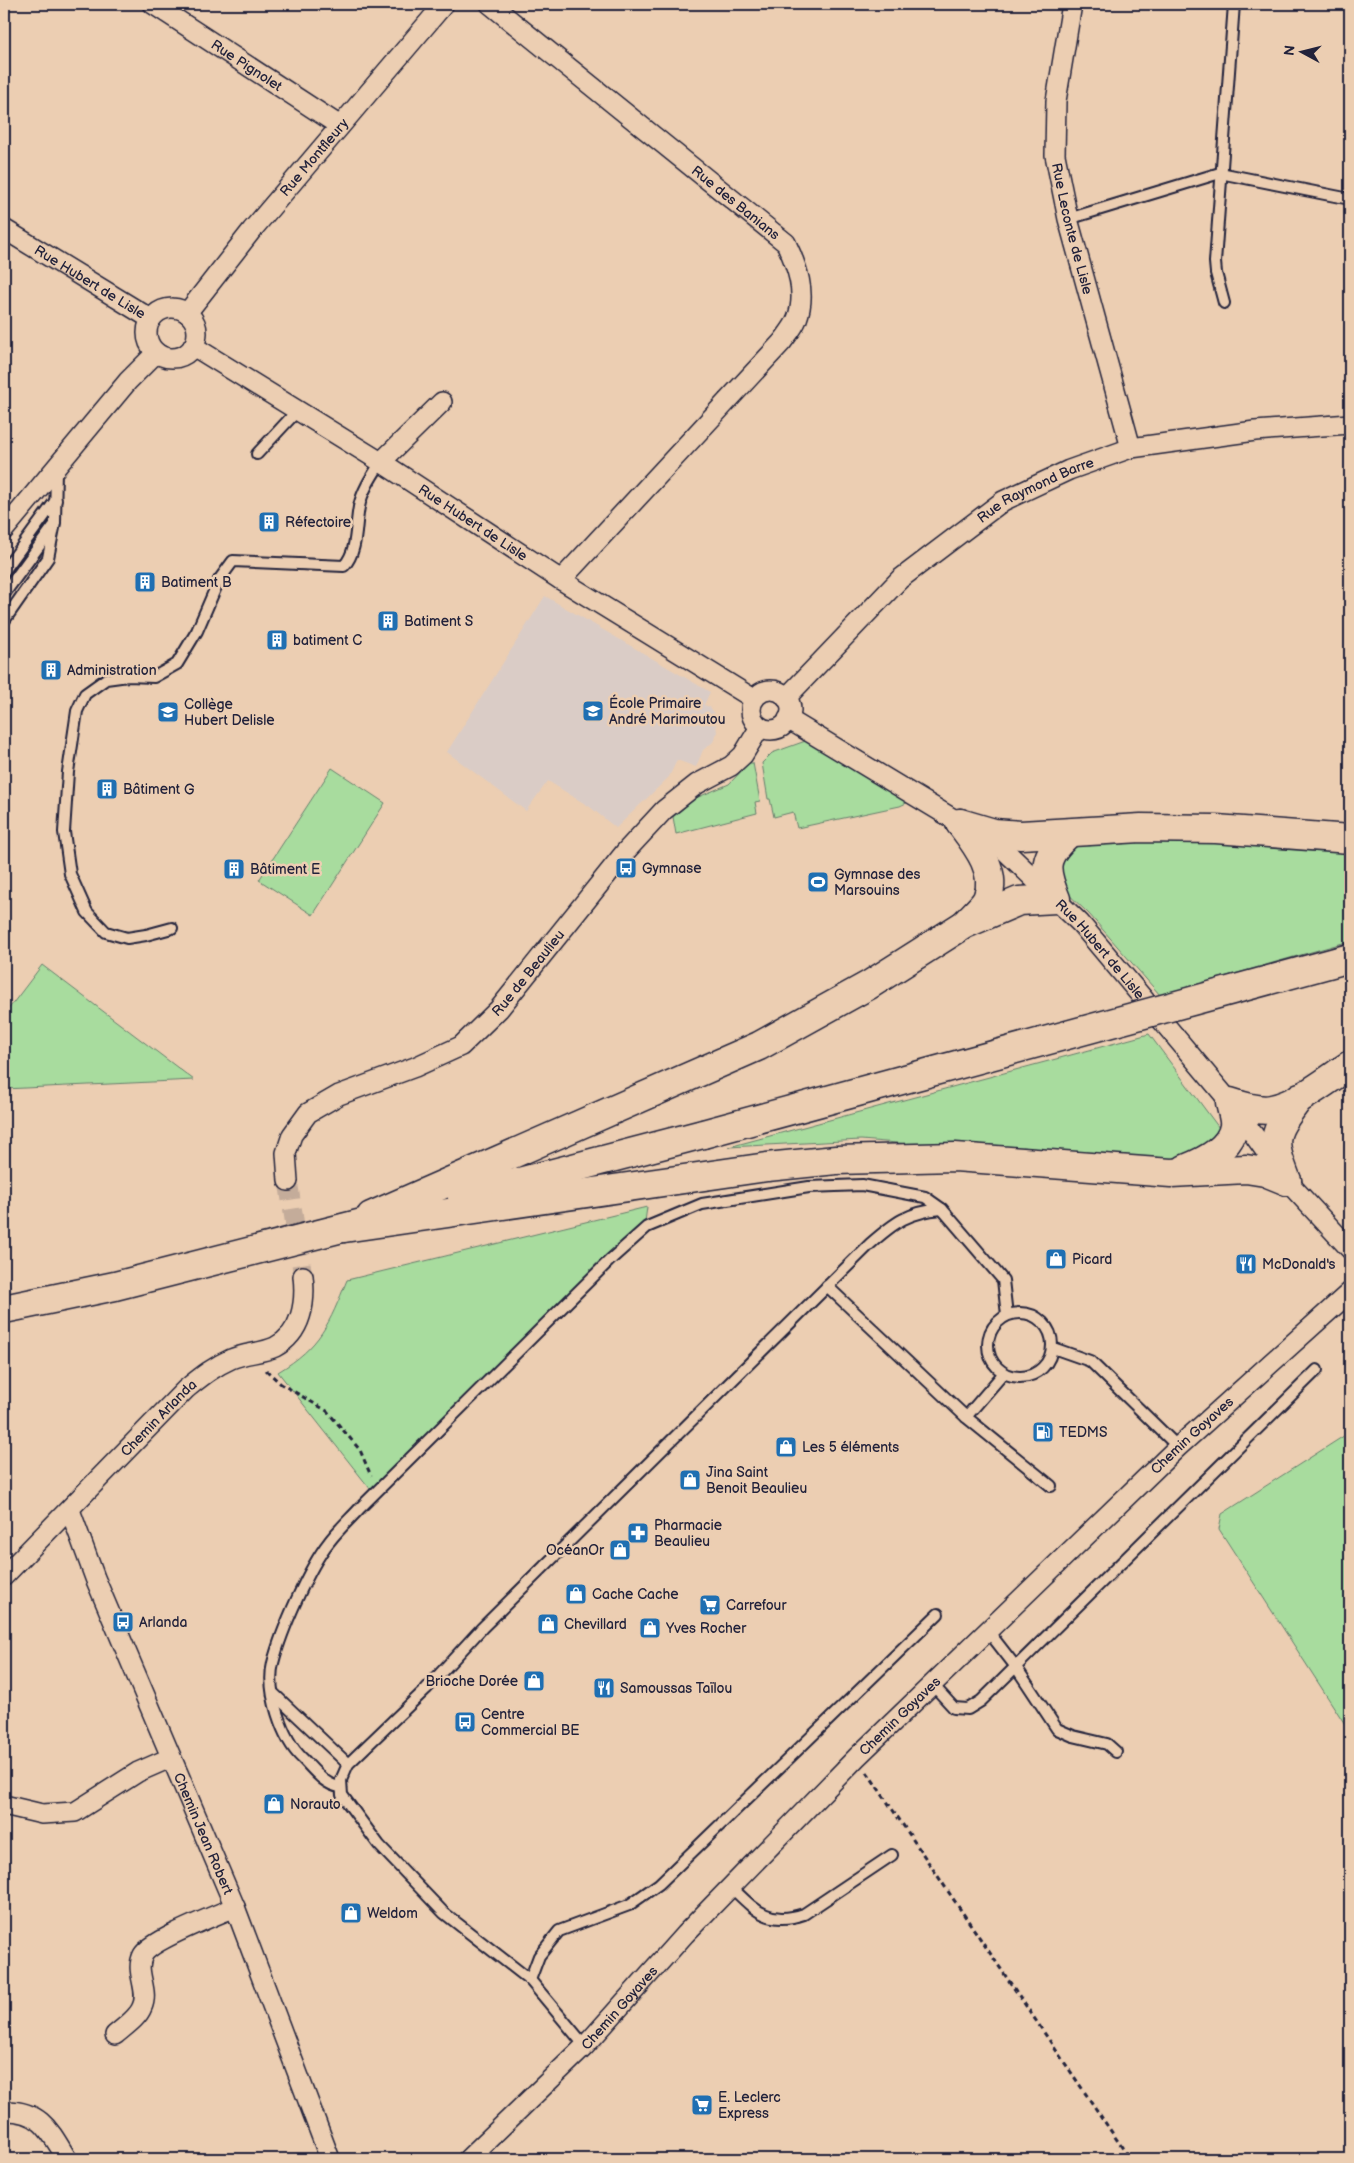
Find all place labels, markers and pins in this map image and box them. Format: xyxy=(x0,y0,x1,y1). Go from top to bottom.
building icon: Réfectoire xyxy=(257,510,281,534)
place label: Réfectoire xyxy=(285,514,351,531)
building icon: Batiment B xyxy=(133,570,157,594)
place label: Batiment B xyxy=(161,574,232,591)
building icon: Batiment S xyxy=(376,609,400,633)
place label: Batiment S xyxy=(404,613,473,630)
building icon: batiment C xyxy=(265,628,289,652)
place label: batiment C xyxy=(293,632,362,649)
building icon: Administration xyxy=(39,658,63,682)
place label: Administration xyxy=(67,662,157,679)
place label: École Primaire André Marimoutou xyxy=(609,694,725,728)
place label: Collège Hubert Delisle xyxy=(184,696,274,729)
school or university icon: École Primaire André Marimoutou xyxy=(581,699,605,723)
school or university icon: Collège Hubert Delisle xyxy=(156,700,180,724)
building icon: Bâtiment G xyxy=(95,777,119,801)
place label: Bâtiment G xyxy=(123,781,195,798)
bus stop icon: Gymnase xyxy=(614,856,638,880)
building icon: Bâtiment E xyxy=(222,857,246,881)
place label: Gymnase xyxy=(642,860,701,877)
place label: Bâtiment E xyxy=(250,861,320,878)
place label: Gymnase des Marsouins xyxy=(834,866,921,899)
sports icon: Gymnase des Marsouins xyxy=(806,870,830,894)
shop icon: Picard xyxy=(1044,1247,1068,1271)
place label: Picard xyxy=(1072,1251,1112,1268)
restaurant icon: McDonald's xyxy=(1234,1252,1258,1276)
place label: McDonald's xyxy=(1262,1256,1336,1273)
fuel station icon: TEDMS xyxy=(1031,1420,1055,1444)
place label: TEDMS xyxy=(1059,1424,1107,1441)
shop icon: Les 5 éléments xyxy=(774,1435,798,1459)
place label: Les 5 éléments xyxy=(802,1439,899,1456)
place label: Jina Saint Benoit Beaulieu xyxy=(706,1464,807,1497)
shop icon: Jina Saint Benoit Beaulieu xyxy=(678,1468,702,1492)
place label: Pharmacie Beaulieu xyxy=(654,1517,722,1550)
pharmacy icon: Pharmacie Beaulieu xyxy=(626,1521,650,1545)
shop icon: OcéanOr xyxy=(608,1538,632,1562)
place label: OcéanOr xyxy=(546,1542,605,1559)
shop icon: Cache Cache xyxy=(564,1582,588,1606)
place label: Cache Cache xyxy=(592,1586,679,1603)
supermarket icon: Carrefour xyxy=(698,1593,722,1617)
place label: Carrefour xyxy=(726,1597,787,1614)
bus stop icon: Arlanda xyxy=(111,1610,135,1634)
shop icon: Chevillard xyxy=(536,1612,560,1636)
place label: Arlanda xyxy=(139,1614,187,1631)
place label: Chevillard xyxy=(564,1616,627,1633)
shop icon: Yves Rocher xyxy=(638,1616,662,1640)
place label: Yves Rocher xyxy=(665,1620,747,1637)
shop icon: Brioche Dorée xyxy=(522,1669,546,1693)
place label: Brioche Dorée xyxy=(425,1673,518,1690)
restaurant icon: Samoussas Taïlou xyxy=(592,1676,616,1700)
place label: Samoussas Taïlou xyxy=(620,1680,732,1697)
place label: Centre Commercial BE xyxy=(481,1706,580,1739)
bus stop icon: Centre Commercial BE xyxy=(453,1710,477,1734)
shop icon: Norauto xyxy=(262,1792,286,1816)
place label: Norauto xyxy=(290,1796,341,1813)
shop icon: Weldom xyxy=(339,1901,363,1925)
place label: Weldom xyxy=(367,1905,418,1922)
place label: E. Leclerc Express xyxy=(718,2089,781,2122)
supermarket icon: E. Leclerc Express xyxy=(690,2093,714,2117)

